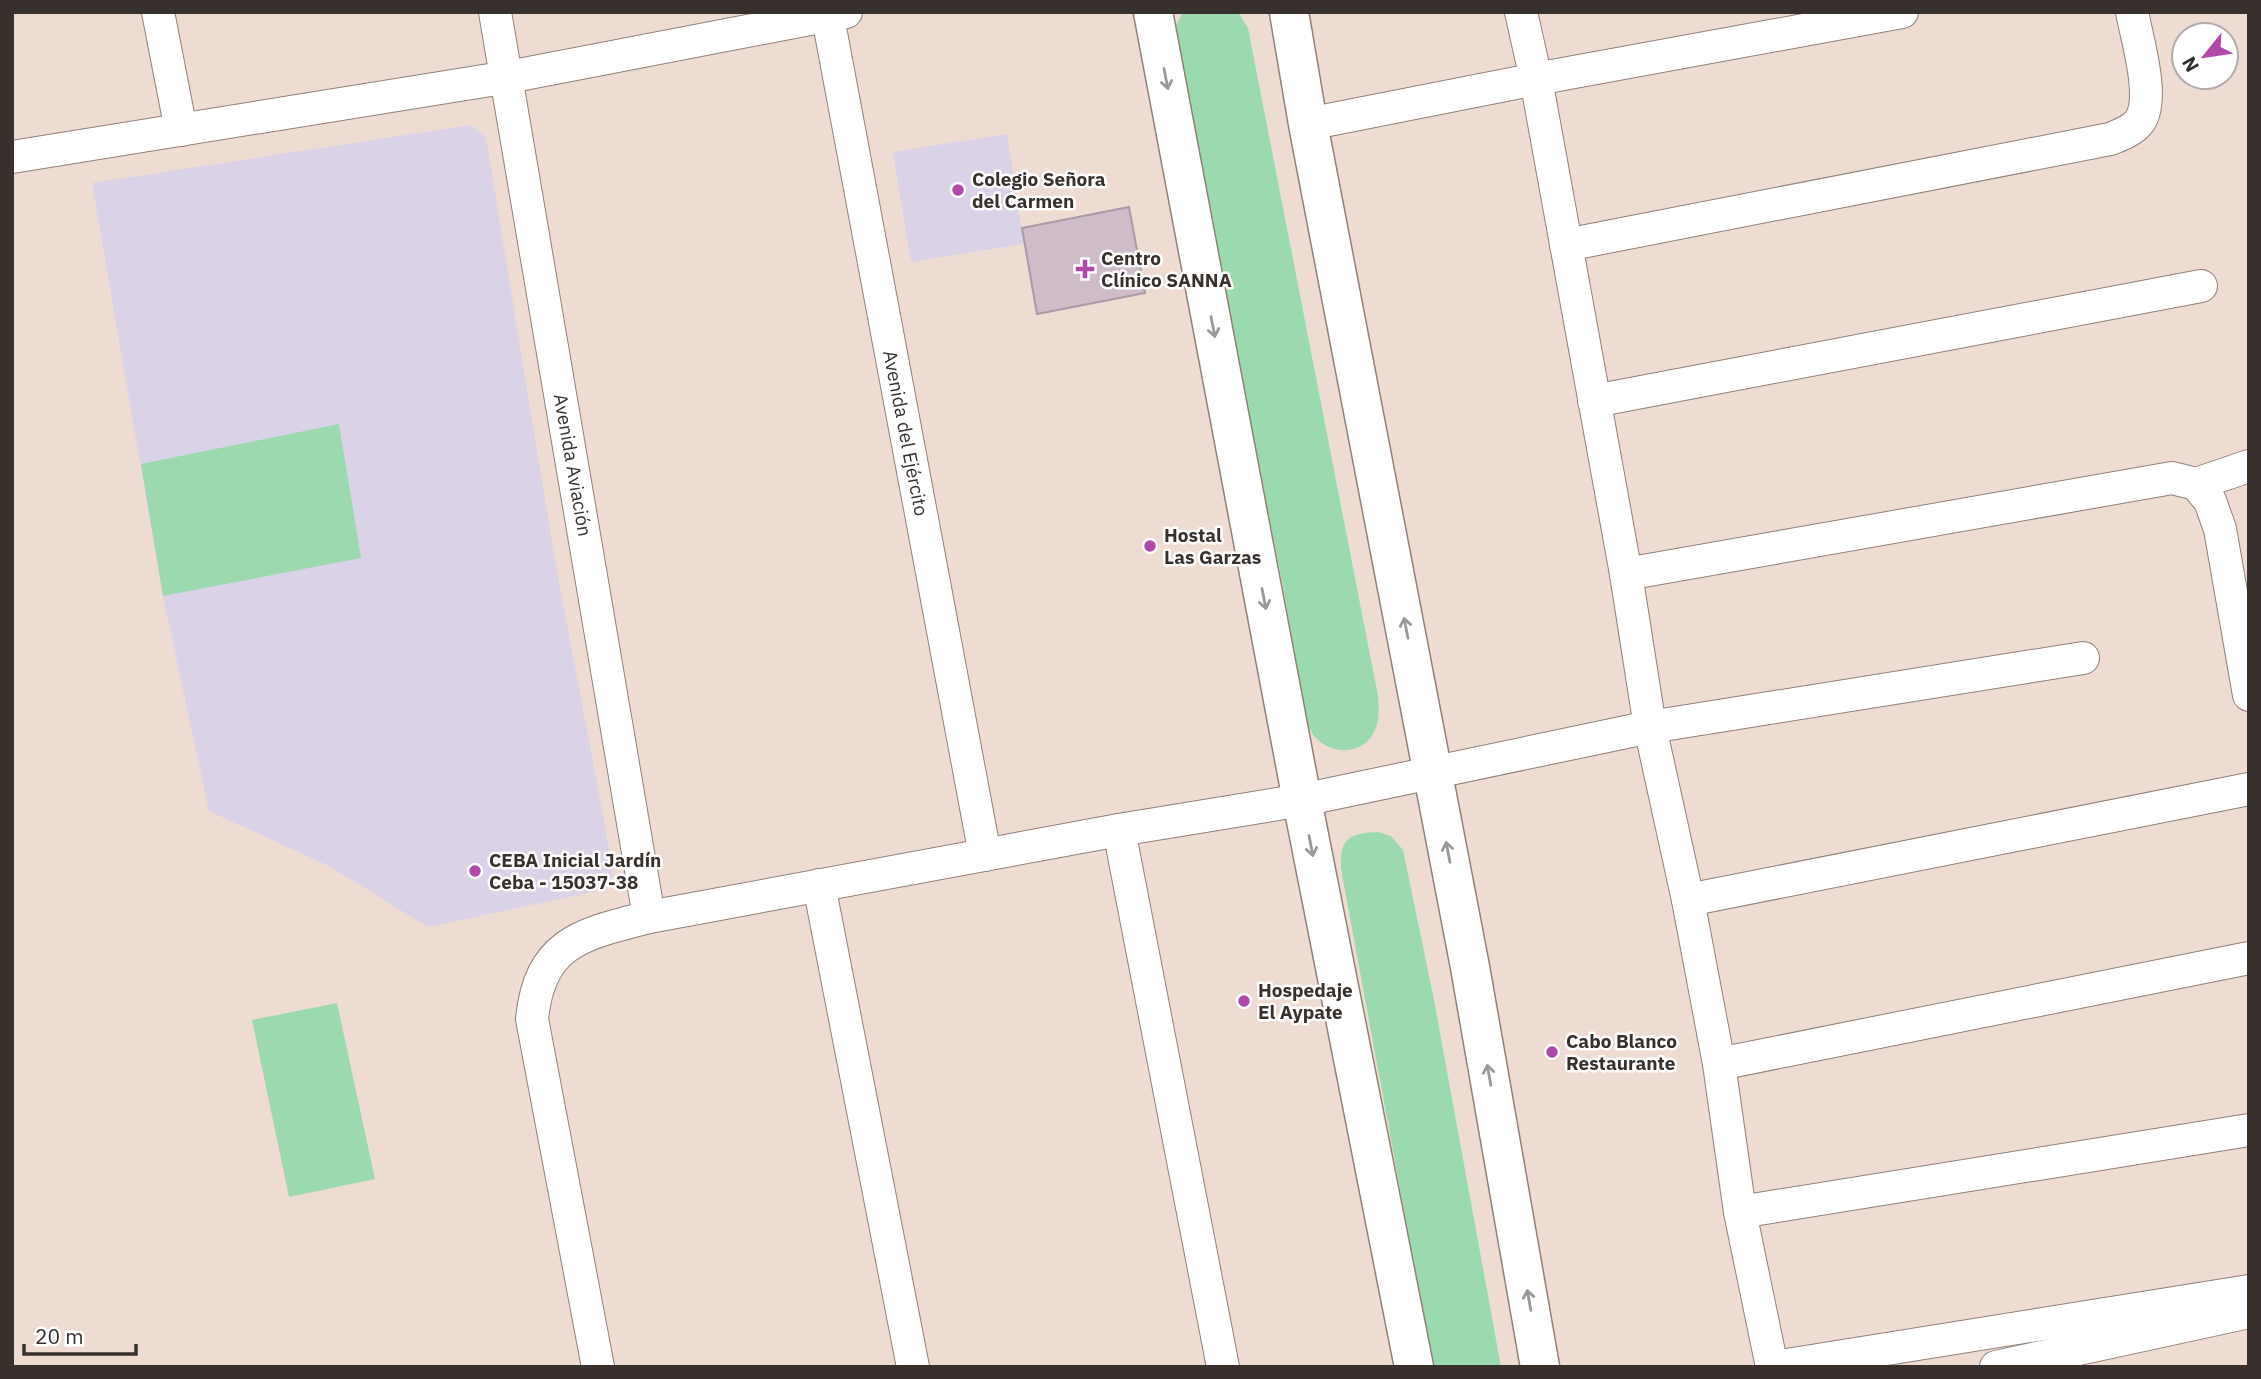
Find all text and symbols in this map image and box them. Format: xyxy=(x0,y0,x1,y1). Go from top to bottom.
north arrow xyxy=(2170,21,2240,91)
text: N xyxy=(2176,53,2204,76)
one-way arrow xyxy=(1159,67,1173,90)
place label: Colegio Señora del Carmen xyxy=(972,167,1106,213)
marker: Colegio Señora del Carmen xyxy=(950,182,966,198)
place label: Centro Clínico SANNA xyxy=(1101,246,1232,292)
marker: Centro Clínico SANNA xyxy=(1075,259,1095,279)
one-way arrow xyxy=(1206,315,1220,338)
street label: Avenida del Ejército xyxy=(878,348,934,518)
street label: Avenida Aviación xyxy=(549,392,597,538)
place label: Hostal Las Garzas xyxy=(1164,523,1261,569)
marker: Hostal Las Garzas xyxy=(1142,538,1158,554)
one-way arrow xyxy=(1258,587,1271,610)
one-way arrow xyxy=(1398,617,1412,640)
one-way arrow xyxy=(1305,834,1318,857)
one-way arrow xyxy=(1441,841,1455,864)
place label: CEBA Inicial Jardín Ceba - 15037-38 xyxy=(489,848,661,894)
marker: CEBA Inicial Jardín Ceba - 15037-38 xyxy=(467,863,483,879)
place label: Hospedaje El Aypate xyxy=(1258,978,1353,1024)
marker: Hospedaje El Aypate xyxy=(1236,993,1252,1009)
place label: Cabo Blanco Restaurante xyxy=(1566,1029,1677,1075)
marker: Cabo Blanco Restaurante xyxy=(1544,1044,1560,1060)
one-way arrow xyxy=(1482,1065,1495,1087)
one-way arrow xyxy=(1522,1289,1535,1311)
scale bar xyxy=(24,1312,136,1356)
text: 20 m xyxy=(35,1322,84,1350)

